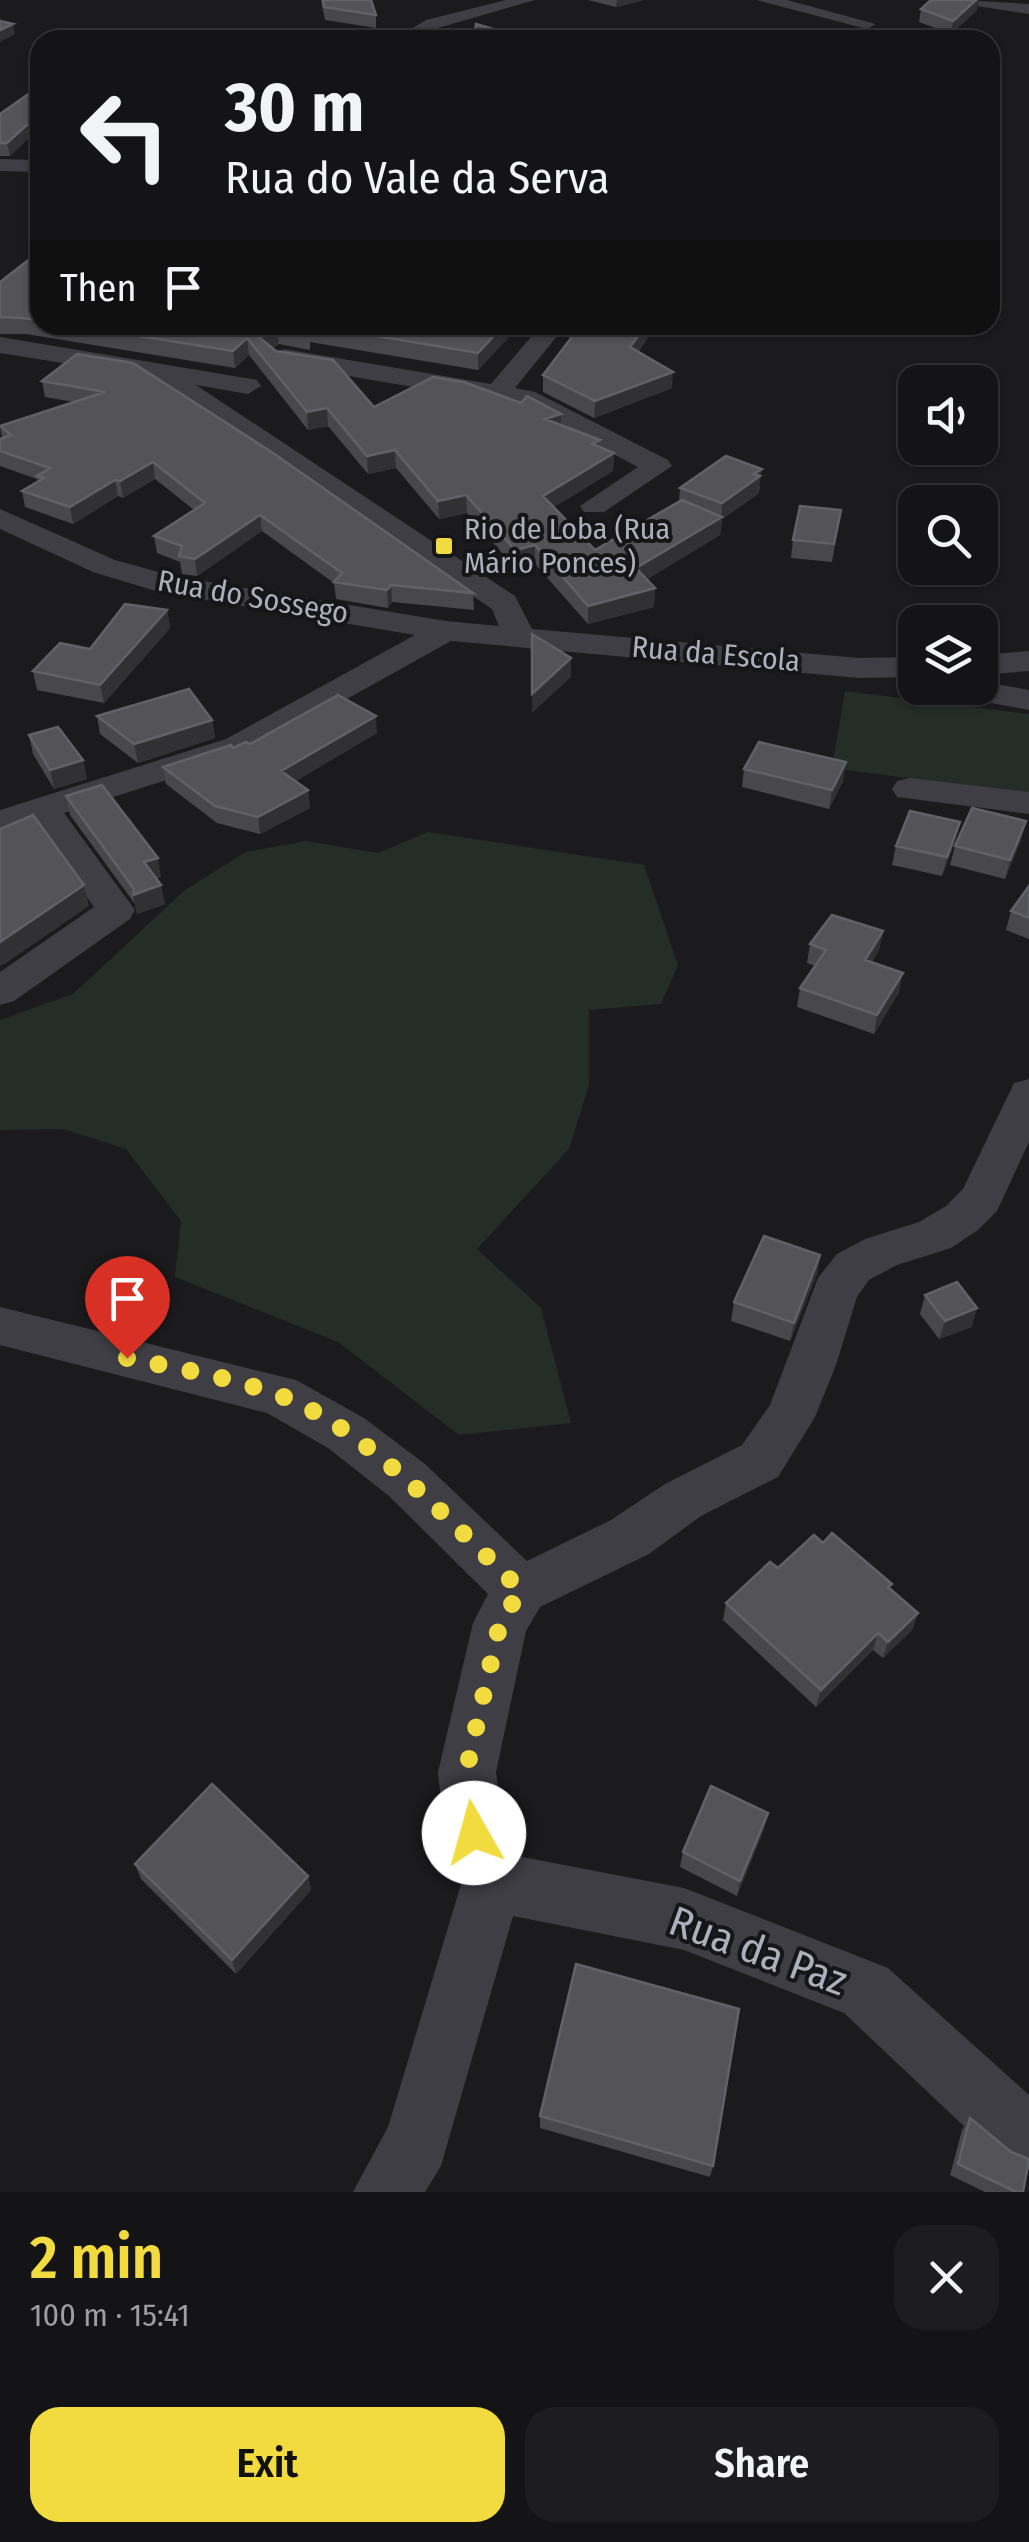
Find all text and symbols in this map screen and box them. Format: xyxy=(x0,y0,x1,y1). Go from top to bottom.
text: 30 m xyxy=(225,66,364,150)
icon: left xyxy=(60,70,190,200)
text: Rua do Vale da Serva xyxy=(225,151,610,205)
icon: arrive xyxy=(156,260,211,315)
text: Then xyxy=(60,265,136,311)
map controls xyxy=(898,365,998,705)
button: sound xyxy=(898,365,998,465)
button: search xyxy=(898,485,998,585)
place label: Rio de Loba (Rua Mário Ponces) xyxy=(464,511,670,581)
marker: Rio de Loba (Rua Mário Ponces) xyxy=(433,535,455,557)
street label: Rua do Sossego xyxy=(155,563,351,631)
button: layers xyxy=(898,605,998,705)
street label: Rua da Escola xyxy=(630,629,802,679)
pin xyxy=(85,1256,170,1359)
icon: arrive xyxy=(100,1271,155,1326)
position arrow xyxy=(422,1781,526,1885)
street label: Rua da Paz xyxy=(662,1896,854,2006)
text: 2 min xyxy=(30,2222,163,2294)
button: close xyxy=(894,2225,999,2330)
text: 100 m · 15:41 xyxy=(30,2296,190,2334)
button: Exit xyxy=(30,2407,505,2522)
button: Share xyxy=(525,2407,999,2522)

